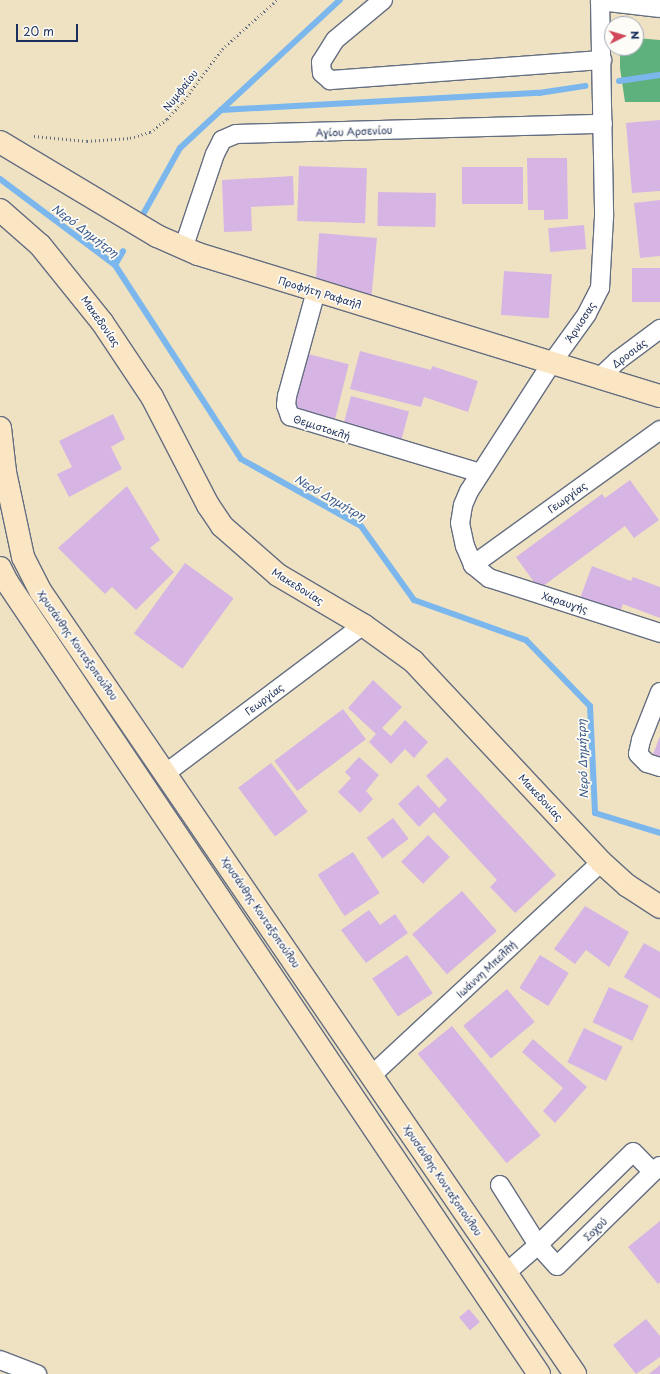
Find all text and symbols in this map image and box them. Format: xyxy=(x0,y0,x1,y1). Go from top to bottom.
scale bar xyxy=(18,16,80,42)
north arrow xyxy=(604,16,644,56)
text: 20 m xyxy=(23,22,54,40)
text: N xyxy=(627,30,644,40)
street label: Νυμφαίου xyxy=(160,67,200,113)
street label: Αγίου Αρσενίου xyxy=(315,124,393,138)
water label: Νερό Δημήτρη xyxy=(49,202,121,260)
street label: Προφήτη Ραφαήλ xyxy=(277,274,363,310)
street label: Μακεδονίας xyxy=(79,293,123,349)
street label: Άρνισσας xyxy=(562,299,598,345)
street label: Δροσιάς xyxy=(609,336,649,370)
street label: Θεμιστοκλή xyxy=(292,412,352,442)
water label: Νερό Δημήτρη xyxy=(292,472,368,524)
street label: Γεωργίας xyxy=(545,479,589,515)
street label: Μακεδονίας xyxy=(270,565,326,607)
street label: Χρυσάνθης Κονταξοπούλου xyxy=(36,588,120,702)
street label: Χαραυγής xyxy=(540,589,590,615)
street label: Γεωργίας xyxy=(242,681,286,717)
water label: Νερό Δημήτρη xyxy=(575,719,591,799)
street label: Μακεδονίας xyxy=(516,771,566,823)
street label: Χρυσάνθης Κονταξοπούλου xyxy=(219,854,303,970)
street label: Ιωάννη Μπελλή xyxy=(453,938,519,1000)
street label: Χρυσάνθης Κονταξοπούλου xyxy=(401,1122,485,1238)
street label: Σοχού xyxy=(581,1215,609,1243)

